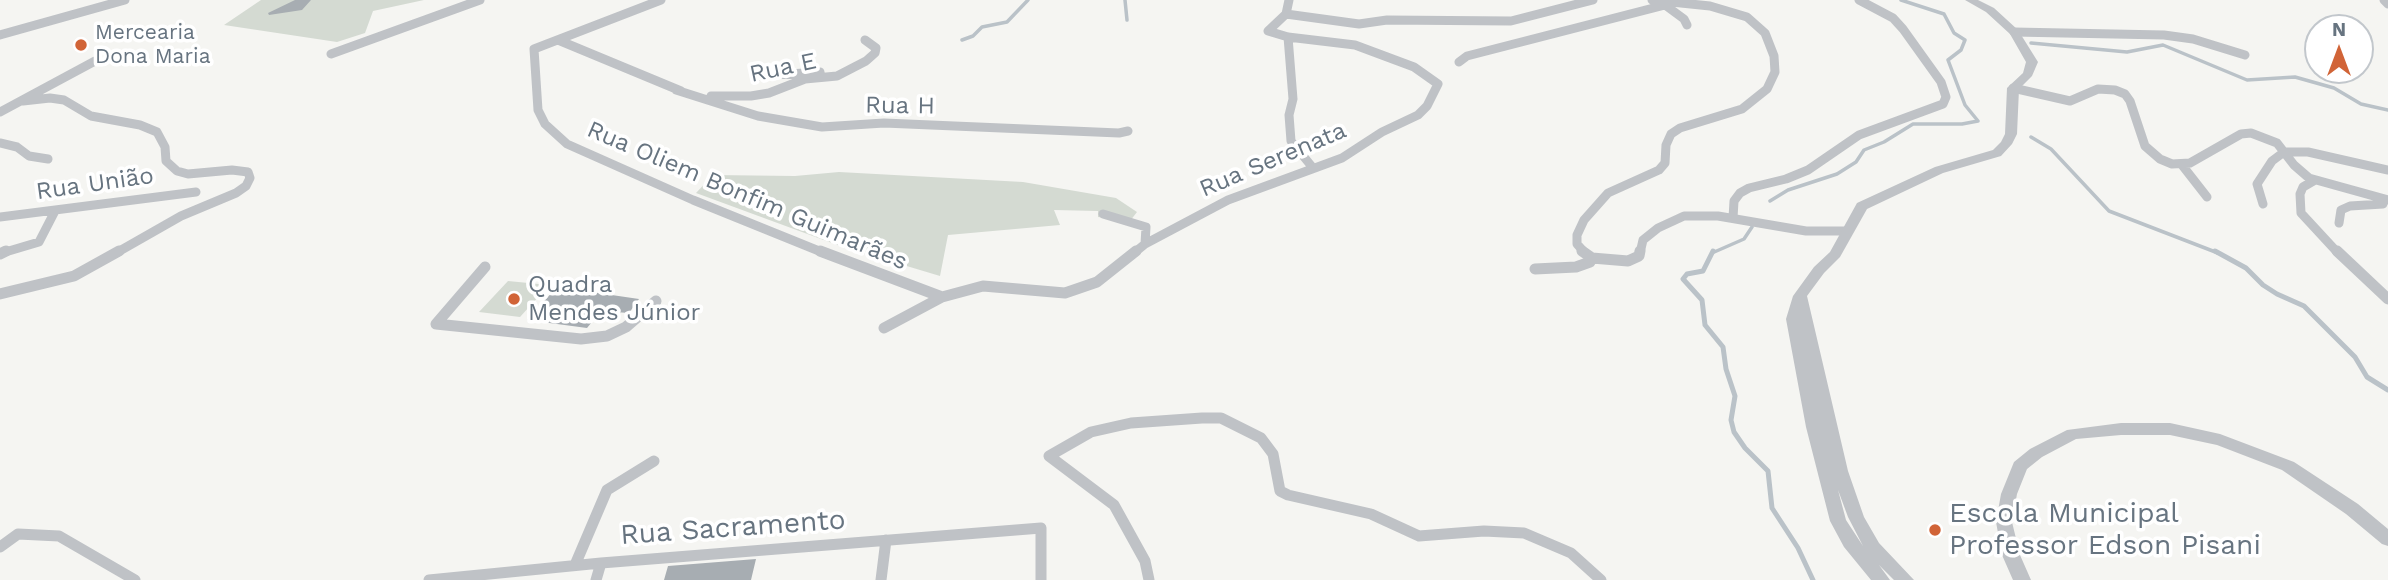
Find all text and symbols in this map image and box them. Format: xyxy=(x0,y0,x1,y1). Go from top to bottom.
north arrow xyxy=(2304,14,2374,84)
text: N xyxy=(2332,18,2346,41)
place label: Mercearia Dona Maria xyxy=(95,20,211,70)
marker: Mercearia Dona Maria xyxy=(73,37,89,53)
street label: Rua E xyxy=(747,47,819,89)
street label: Rua H xyxy=(865,91,935,121)
street label: Rua Oliem Bonfim Guimarães xyxy=(583,115,911,277)
street label: Rua Serenata xyxy=(1195,116,1351,204)
street label: Rua União xyxy=(34,162,156,206)
place label: Quadra Mendes Júnior xyxy=(528,271,700,327)
marker: Quadra Mendes Júnior xyxy=(506,291,522,307)
place label: Escola Municipal Professor Edson Pisani xyxy=(1949,497,2261,563)
street label: Rua Sacramento xyxy=(619,503,847,553)
marker: Escola Municipal Professor Edson Pisani xyxy=(1927,522,1943,538)

